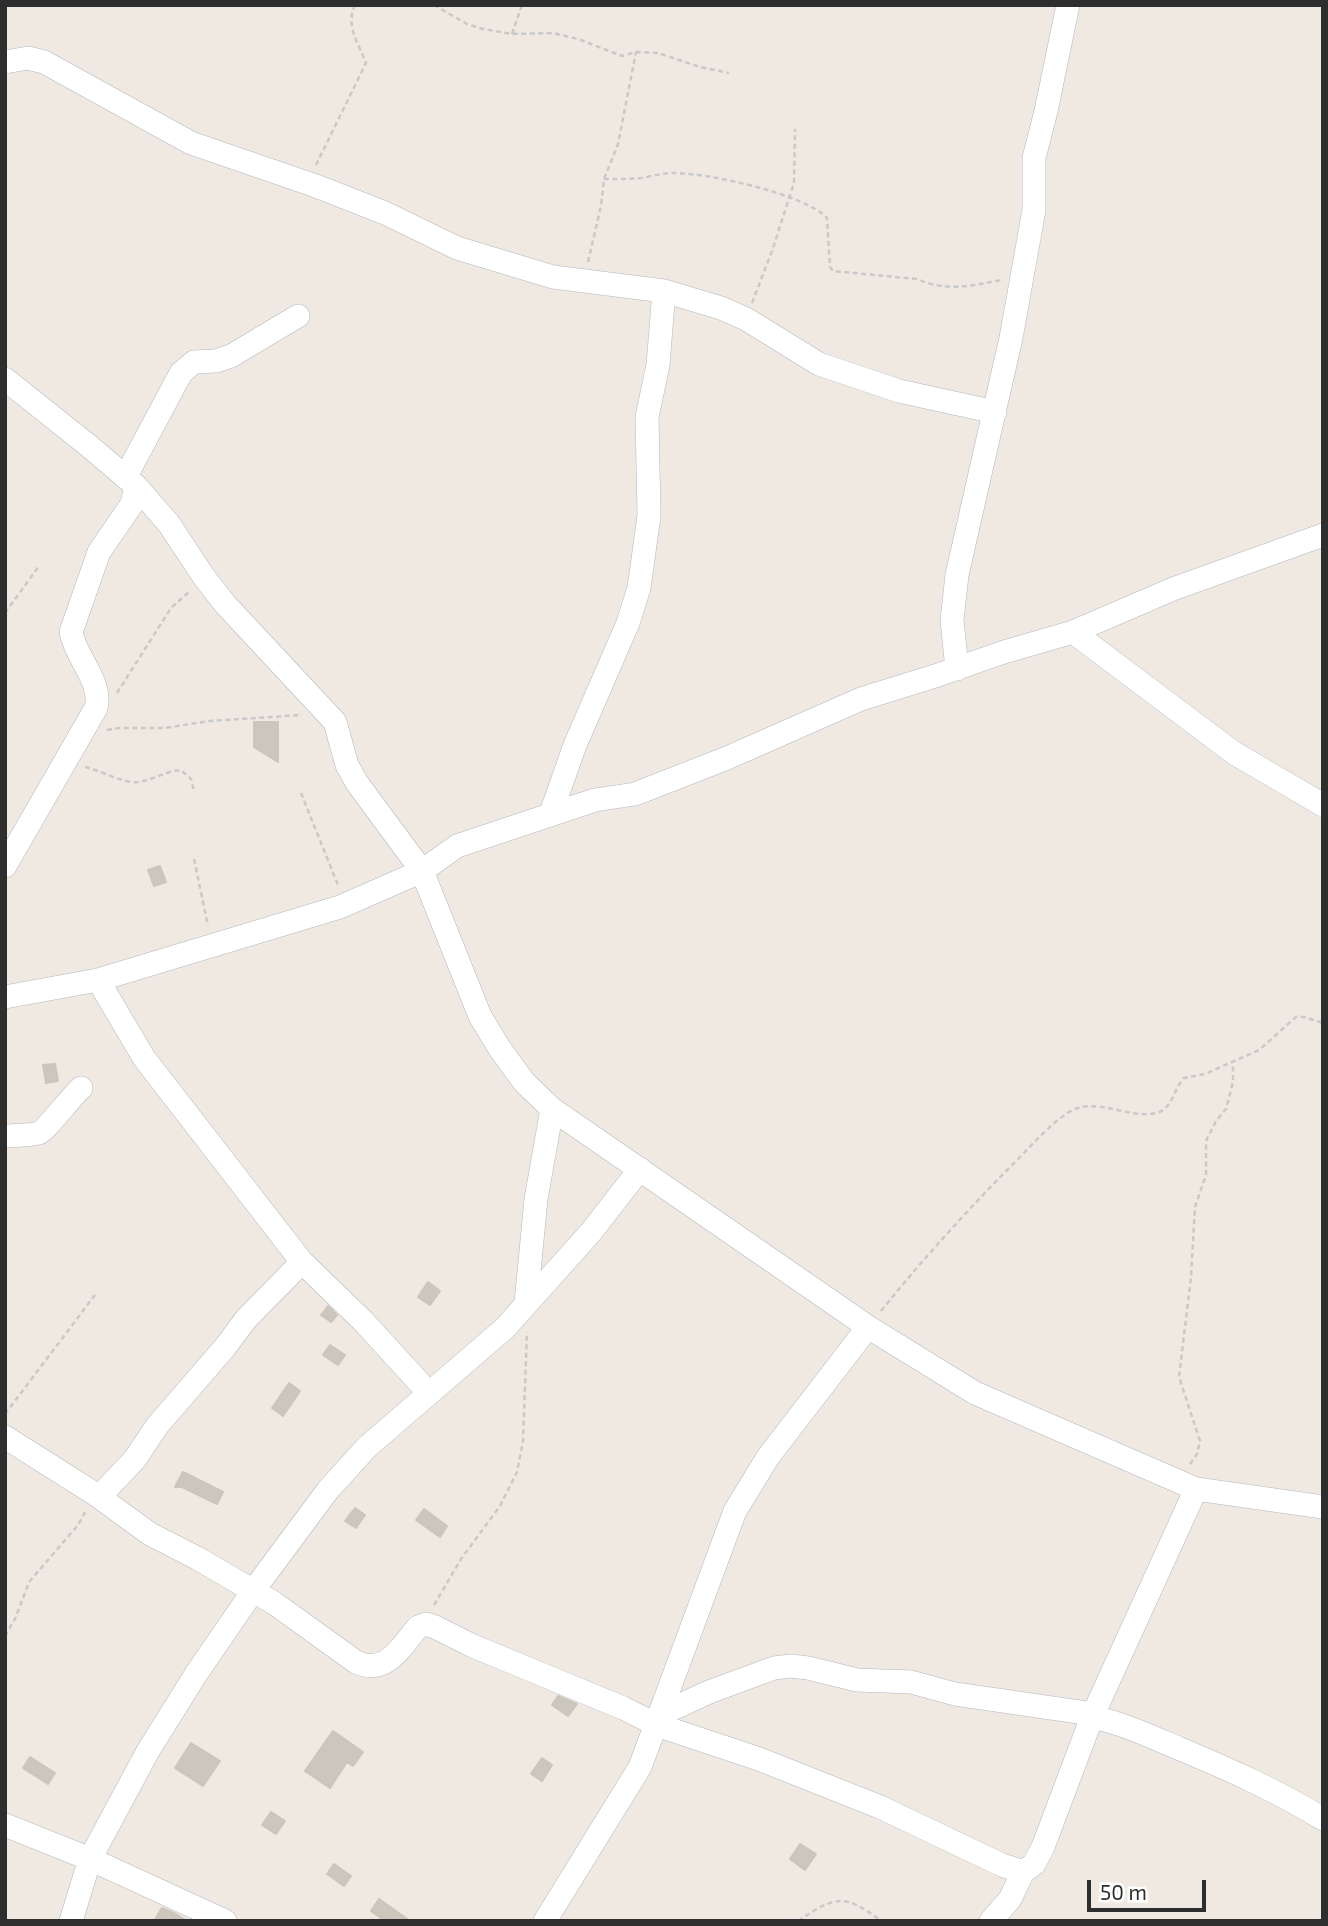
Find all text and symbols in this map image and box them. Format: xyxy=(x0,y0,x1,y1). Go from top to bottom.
scale bar xyxy=(1090,1867,1209,1911)
text: 50 m xyxy=(1100,1879,1147,1904)

